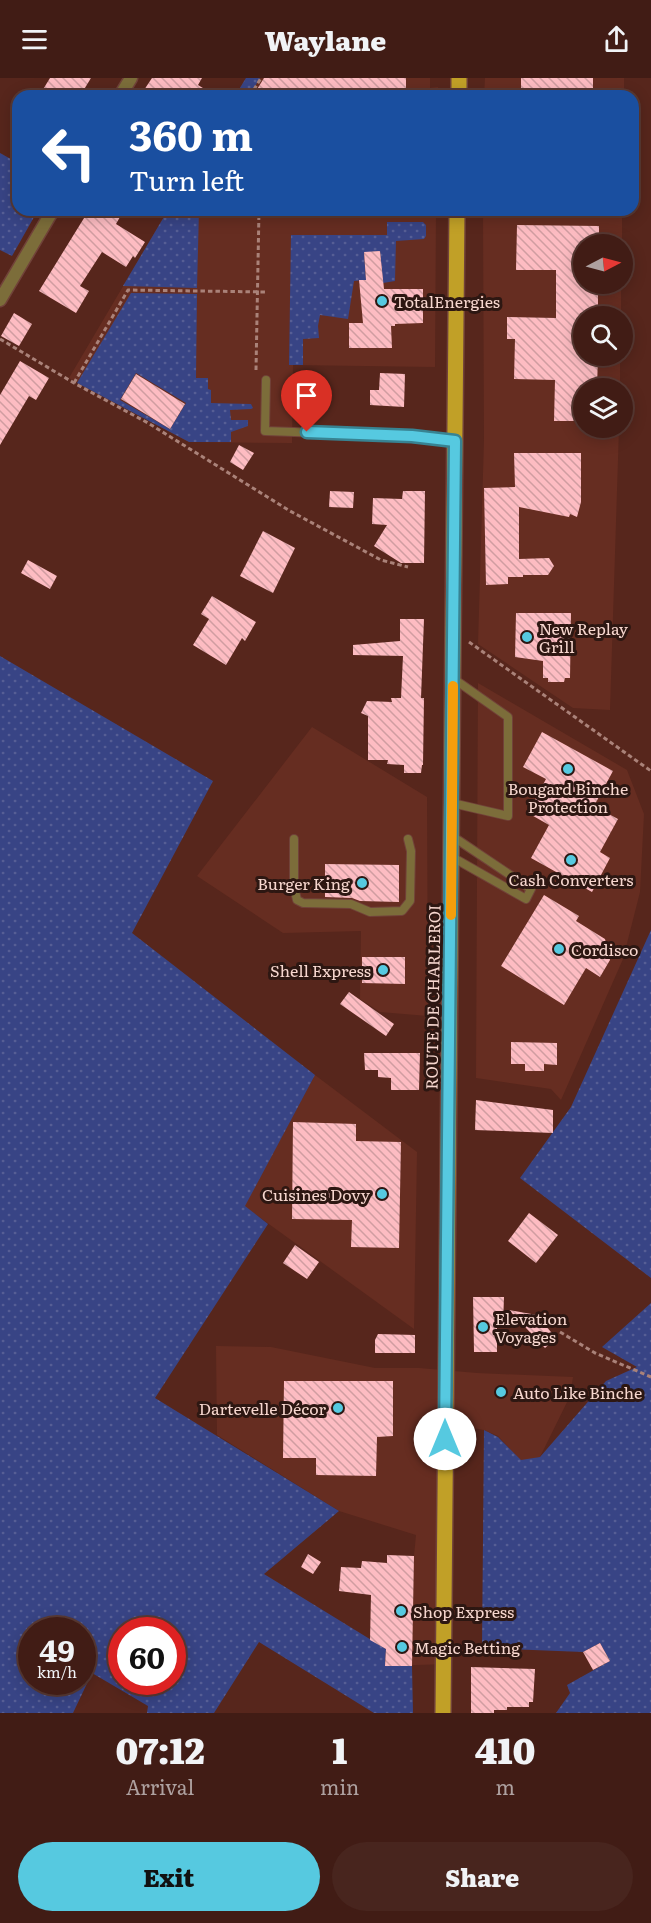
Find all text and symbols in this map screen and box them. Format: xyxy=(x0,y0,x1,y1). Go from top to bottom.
text: Waylane xyxy=(265,19,386,59)
icon: menu xyxy=(18,23,51,56)
icon: share xyxy=(600,23,633,56)
text: 360 m xyxy=(129,102,253,164)
icon: left xyxy=(30,114,108,192)
text: Turn left xyxy=(129,159,244,199)
north arrow xyxy=(573,234,633,294)
map controls xyxy=(573,234,633,438)
place label: TotalEnergies xyxy=(394,289,500,313)
marker: TotalEnergies xyxy=(375,294,389,308)
button: search xyxy=(573,306,633,366)
pin xyxy=(281,370,332,432)
button: layers xyxy=(573,378,633,438)
icon: arrive xyxy=(290,379,323,412)
place label: New Replay Grill xyxy=(539,616,629,658)
marker: New Replay Grill xyxy=(520,630,534,644)
marker: Bougard Binche Protection xyxy=(561,762,575,776)
place label: Bougard Binche Protection xyxy=(508,776,628,818)
marker: Cash Converters xyxy=(564,853,578,867)
place label: Cash Converters xyxy=(509,867,633,891)
place label: Burger King xyxy=(257,871,350,895)
marker: Burger King xyxy=(355,876,369,890)
street label: ROUTE DE CHARLEROI xyxy=(418,904,446,1090)
place label: Cordisco xyxy=(571,937,638,961)
marker: Cordisco xyxy=(552,942,566,956)
place label: Shell Express xyxy=(270,958,371,982)
marker: Shell Express xyxy=(376,963,390,977)
place label: Cuisines Dovy xyxy=(262,1182,371,1206)
marker: Cuisines Dovy xyxy=(375,1187,389,1201)
place label: Elevation Voyages xyxy=(495,1306,568,1348)
marker: Elevation Voyages xyxy=(476,1320,490,1334)
place label: Auto Like Binche xyxy=(513,1380,642,1404)
marker: Auto Like Binche xyxy=(494,1385,508,1399)
place label: Dartevelle Décor xyxy=(199,1396,326,1420)
marker: Dartevelle Décor xyxy=(331,1401,345,1415)
position arrow xyxy=(413,1407,477,1471)
place label: Shop Express xyxy=(413,1599,514,1623)
marker: Shop Express xyxy=(394,1604,408,1618)
speed limit sign: 60 xyxy=(108,1617,186,1695)
text: 49 xyxy=(39,1627,75,1671)
place label: Magic Betting xyxy=(414,1635,520,1659)
marker: Magic Betting xyxy=(395,1640,409,1654)
text: km/h xyxy=(37,1660,77,1683)
text: 07:12 xyxy=(115,1722,205,1775)
text: 1 xyxy=(332,1722,347,1775)
text: 410 xyxy=(475,1722,536,1775)
text: Arrival xyxy=(126,1771,194,1801)
text: min xyxy=(320,1771,359,1801)
text: m xyxy=(495,1771,515,1801)
button: Exit xyxy=(18,1842,320,1911)
button: Share xyxy=(332,1842,633,1911)

